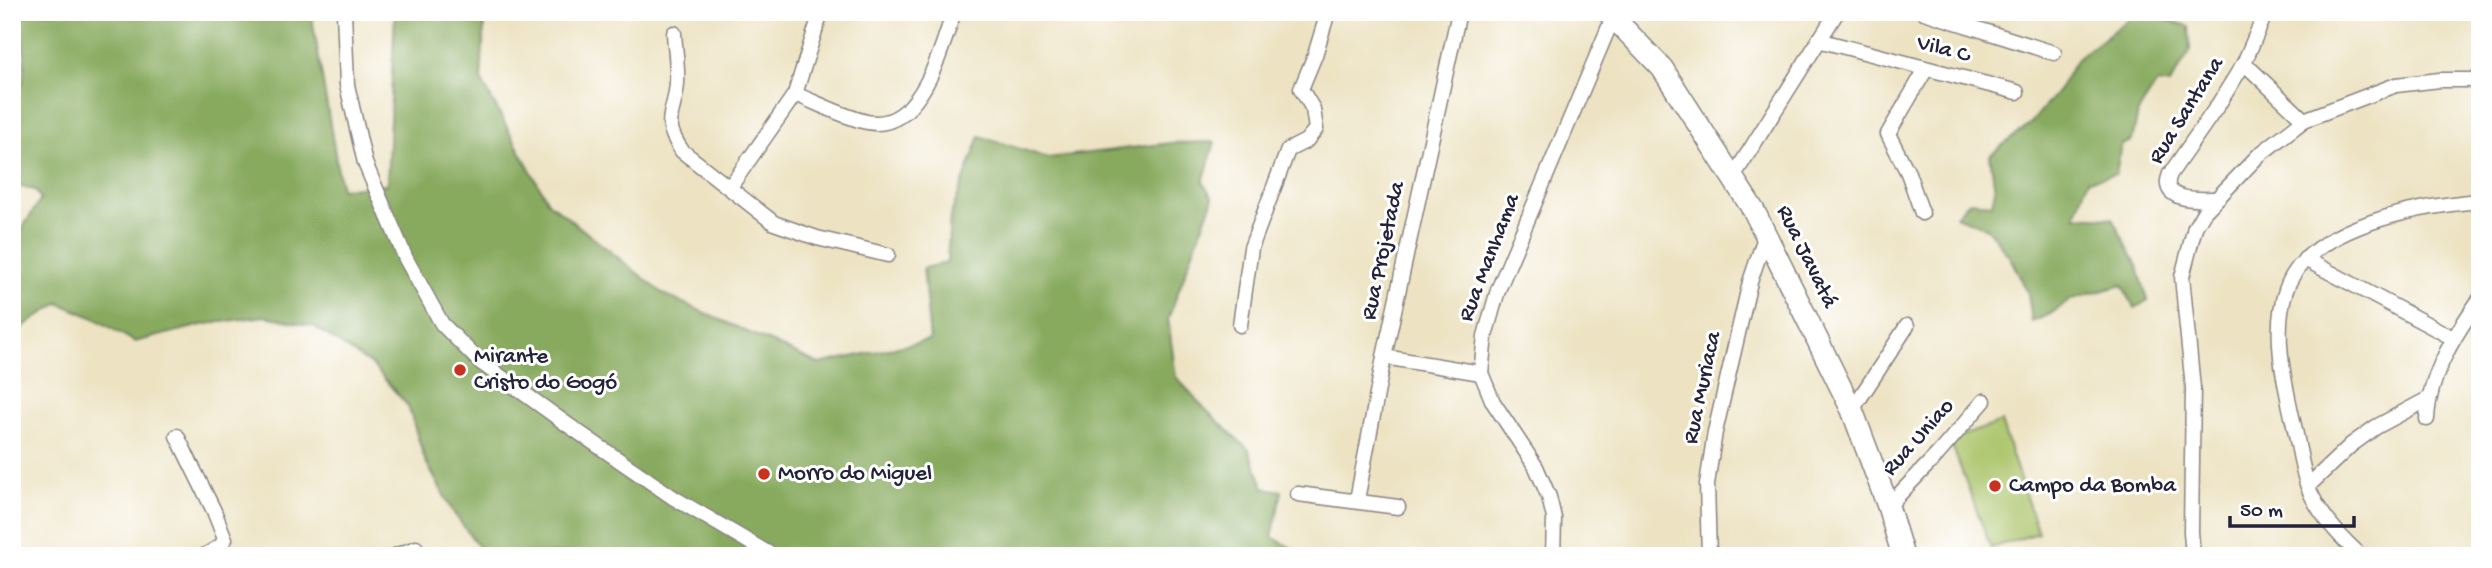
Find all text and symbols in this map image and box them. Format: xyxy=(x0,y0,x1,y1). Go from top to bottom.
street label: Vila C xyxy=(1913,30,1974,70)
street label: Rua Santana xyxy=(2143,51,2231,170)
street label: Rua Projetada xyxy=(1356,178,1412,323)
street label: Rua Manhama xyxy=(1453,189,1527,326)
street label: Rua Javatá xyxy=(1770,201,1843,314)
street label: Rua Muriaca xyxy=(1678,328,1728,447)
place label: Mirante Cristo do Gogó xyxy=(474,344,617,397)
marker: Mirante Cristo do Gogó xyxy=(452,362,468,378)
street label: Rua Uniao xyxy=(1877,394,1961,482)
place label: Morro do Miguel xyxy=(778,461,932,488)
marker: Morro do Miguel xyxy=(756,466,772,482)
place label: Campo da Bomba xyxy=(2009,473,2177,500)
marker: Campo da Bomba xyxy=(1987,478,2003,494)
scale bar xyxy=(2230,484,2354,528)
text: 50 m xyxy=(2240,500,2283,525)

